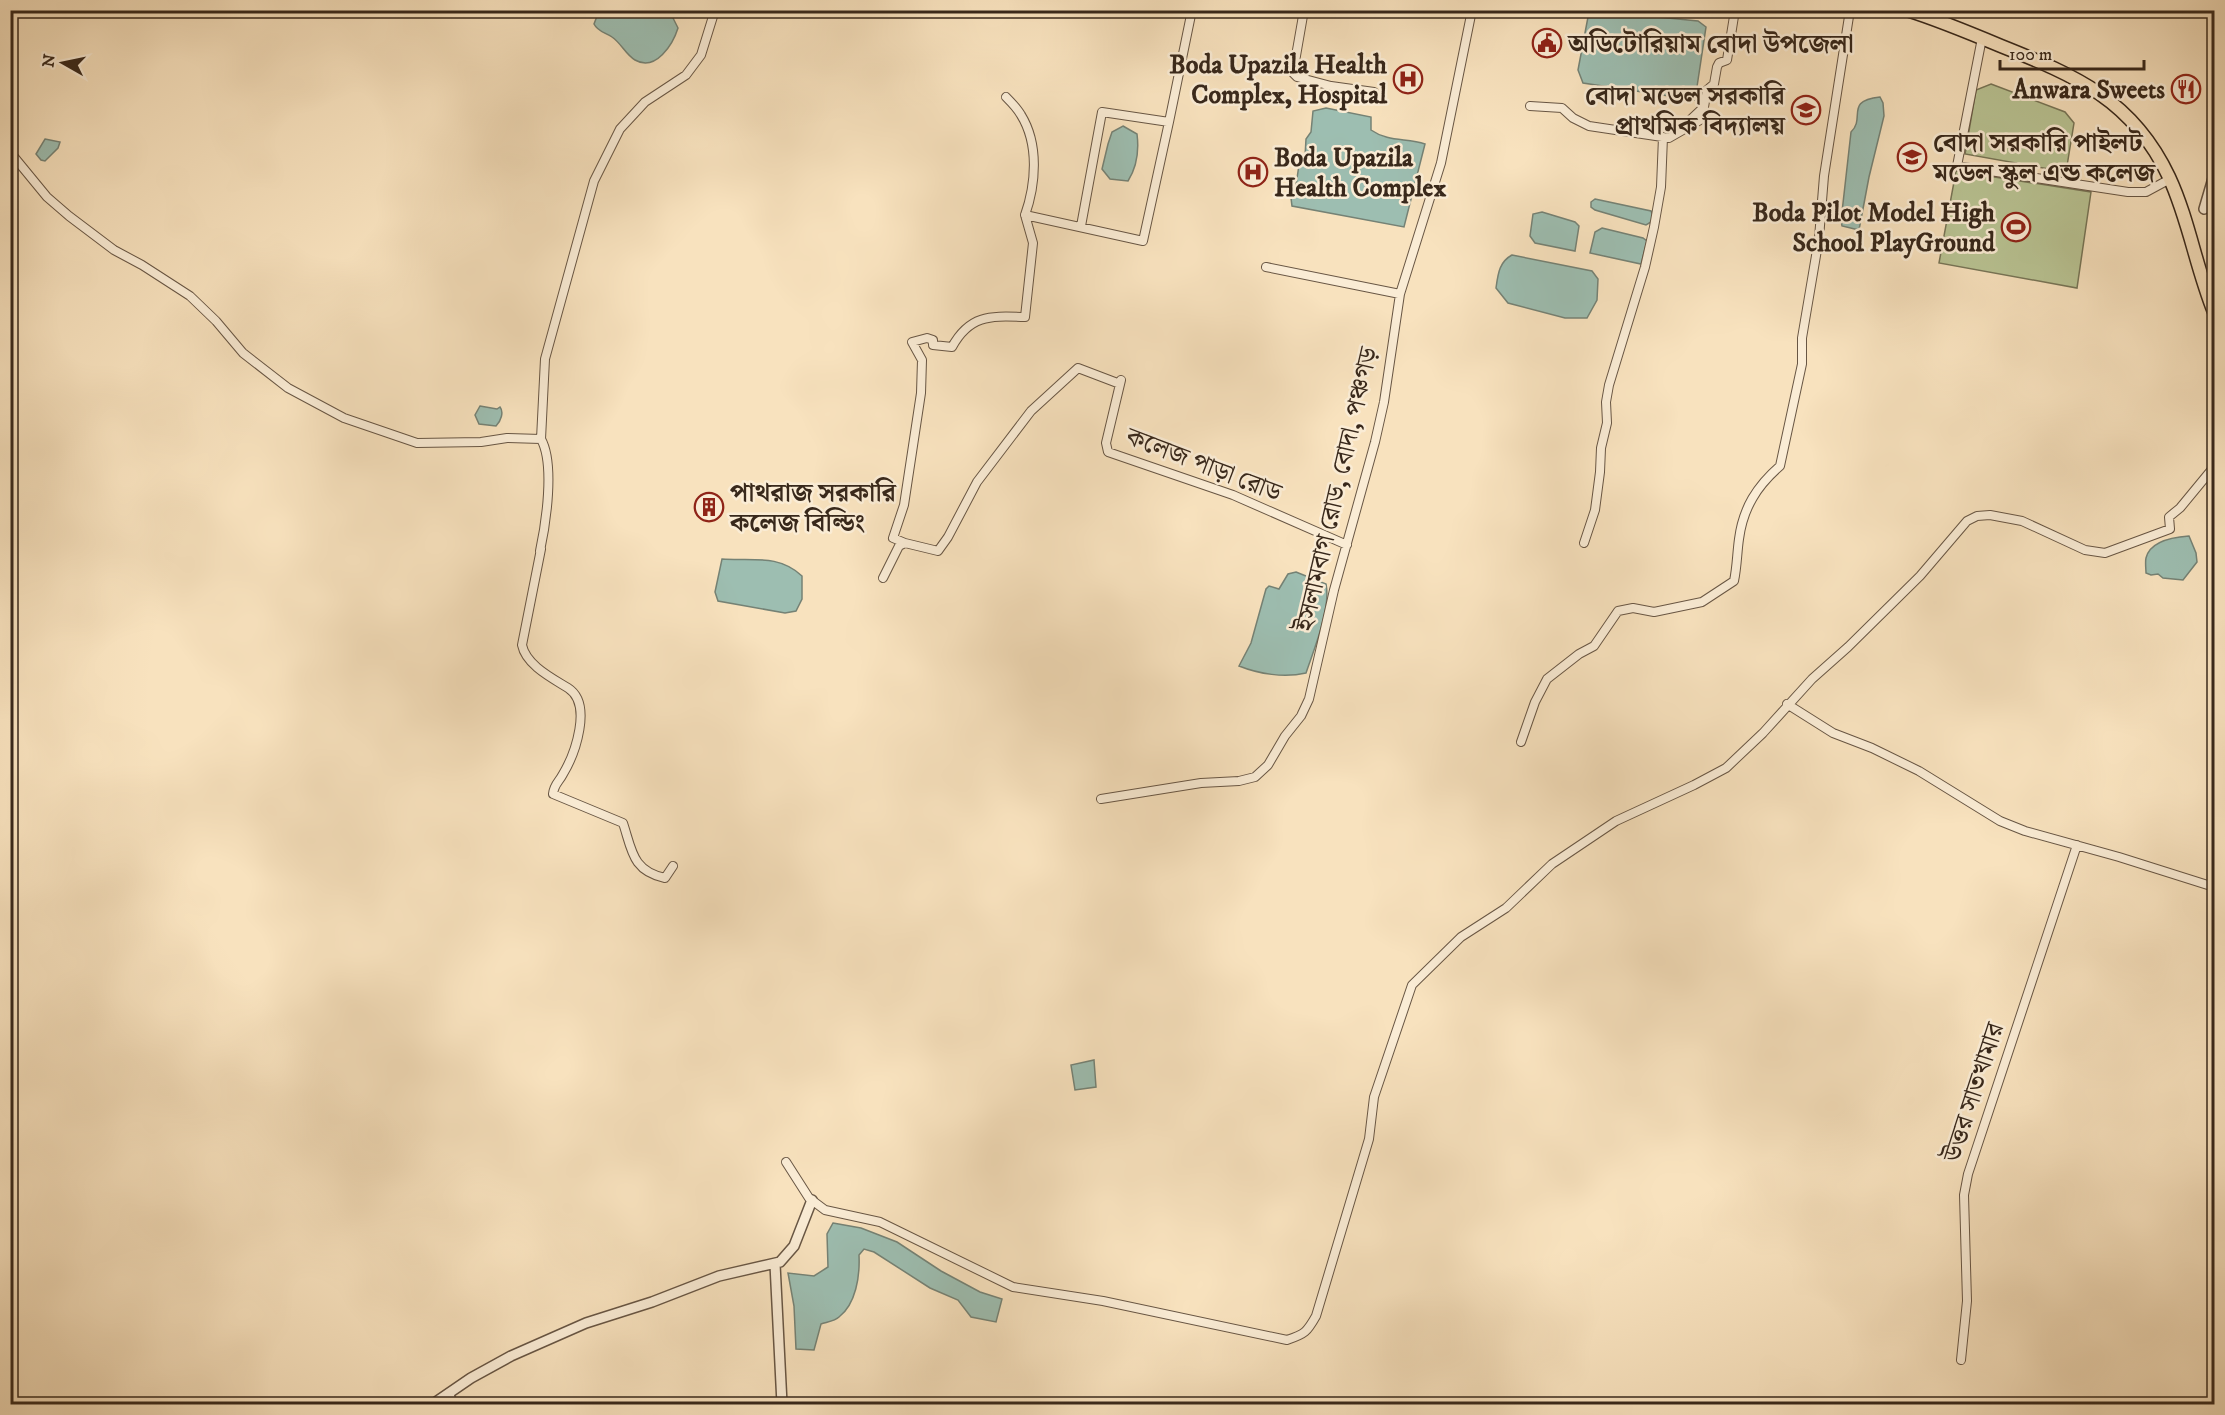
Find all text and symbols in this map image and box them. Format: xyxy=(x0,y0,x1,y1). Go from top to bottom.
public building icon: অডিটোরিয়াম বোদা উপজেলা xyxy=(1531,27,1563,59)
place label: অডিটোরিয়াম বোদা উপজেলা xyxy=(1567,28,1854,61)
north arrow xyxy=(33,33,93,93)
scale bar xyxy=(2000,33,2144,71)
text: 100 m xyxy=(2009,44,2052,66)
place label: Boda Upazila Health Complex, Hospital xyxy=(1169,49,1388,112)
text: N xyxy=(38,53,60,69)
hospital icon: Boda Upazila Health Complex, Hospital xyxy=(1392,63,1424,95)
restaurant icon: Anwara Sweets xyxy=(2170,73,2202,105)
place label: Anwara Sweets xyxy=(2011,74,2165,107)
place label: বোদা মডেল সরকারি প্রাথমিক বিদ্যালয় xyxy=(1585,80,1787,143)
school or university icon: বোদা মডেল সরকারি প্রাথমিক বিদ্যালয় xyxy=(1790,94,1822,126)
place label: বোদা সরকারি পাইলট মডেল স্কুল এন্ড কলেজ xyxy=(1932,126,2157,190)
school or university icon: বোদা সরকারি পাইলট মডেল স্কুল এন্ড কলেজ xyxy=(1896,141,1928,173)
place label: Boda Upazila Health Complex xyxy=(1274,142,1446,205)
hospital icon: Boda Upazila Health Complex xyxy=(1237,156,1269,188)
place label: Boda Pilot Model High School PlayGround xyxy=(1752,197,1996,260)
sports icon: Boda Pilot Model High School PlayGround xyxy=(2000,211,2032,243)
street label: ইসলামবাগ রোড, বোদা, পঞ্চগড় xyxy=(1288,343,1386,636)
street label: কলেজ পাড়া রোড xyxy=(1120,420,1287,511)
place label: পাথরাজ সরকারি কলেজ বিল্ডিং xyxy=(729,477,898,540)
building icon: পাথরাজ সরকারি কলেজ বিল্ডিং xyxy=(693,491,725,523)
street label: উত্তর সাতখামার xyxy=(1936,1017,2013,1167)

